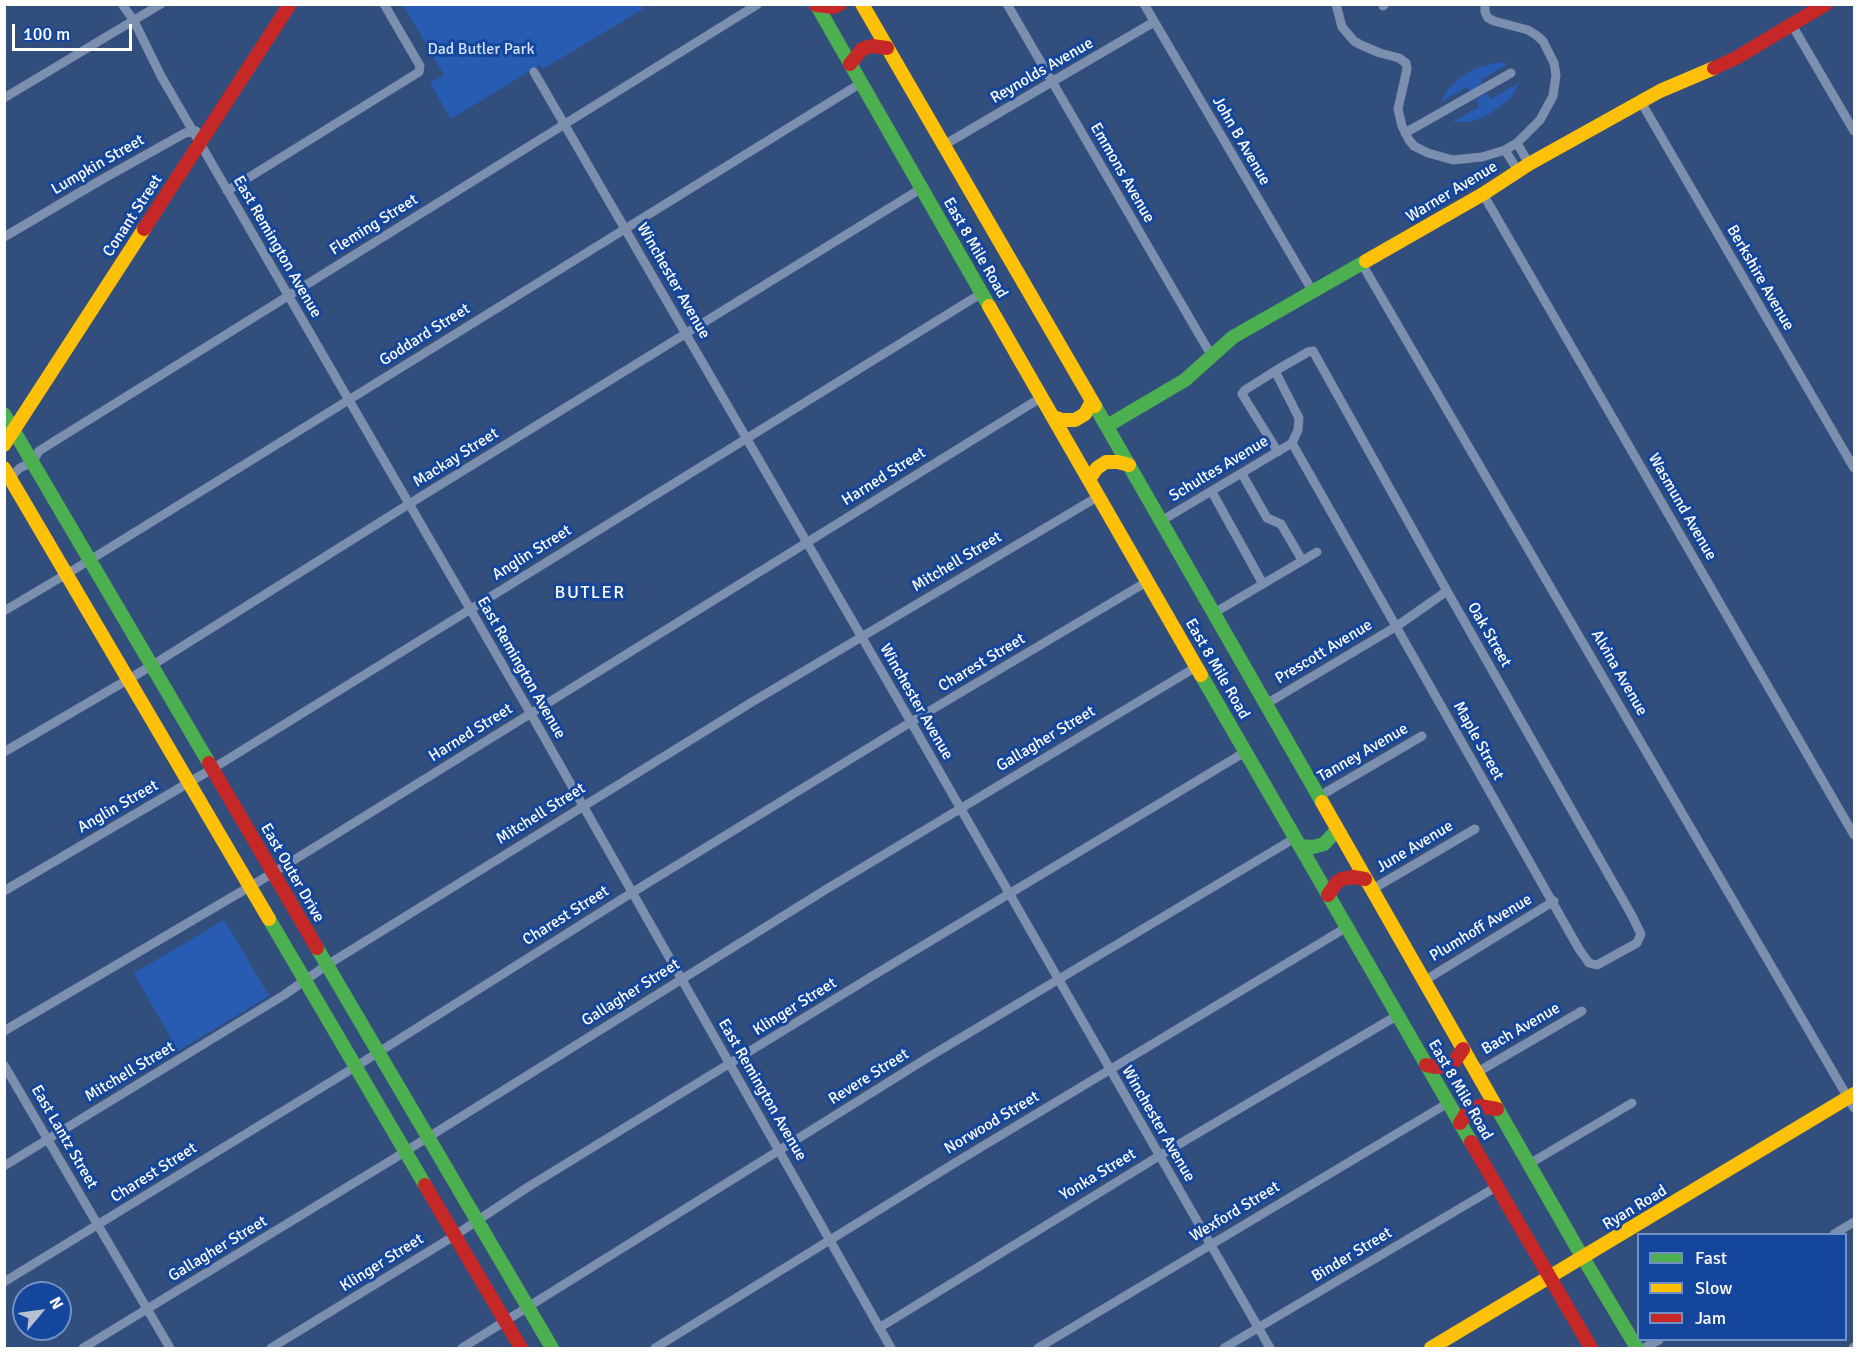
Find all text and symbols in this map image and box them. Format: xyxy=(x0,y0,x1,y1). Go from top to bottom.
scale bar xyxy=(15,12,135,50)
text: 100 m xyxy=(23,23,70,45)
street label: Reynolds Avenue xyxy=(987,34,1097,108)
park label: Dad Butler Park xyxy=(427,40,535,60)
street label: John B Avenue xyxy=(1208,93,1274,189)
street label: Emmons Avenue xyxy=(1086,120,1158,226)
street label: Lumpkin Street xyxy=(48,131,148,199)
street label: Warner Avenue xyxy=(1403,157,1501,227)
street label: Conant Street xyxy=(99,171,167,261)
street label: East Remington Avenue xyxy=(228,173,326,321)
street label: Fleming Street xyxy=(326,190,422,260)
street label: East 8 Mile Road xyxy=(938,194,1012,302)
street label: Winchester Avenue xyxy=(632,220,714,342)
street label: Berkshire Avenue xyxy=(1722,222,1798,334)
street label: Goddard Street xyxy=(376,300,474,370)
street label: Mackay Street xyxy=(410,424,502,492)
street label: Schultes Avenue xyxy=(1166,432,1272,506)
street label: Harned Street xyxy=(839,444,929,510)
street label: Wasmund Avenue xyxy=(1644,450,1720,564)
street label: Anglin Street xyxy=(489,521,575,585)
street label: Mitchell Street xyxy=(909,528,1005,596)
district label: BUTLER xyxy=(554,582,626,604)
street label: East Remington Avenue xyxy=(472,594,570,742)
street label: Oak Street xyxy=(1463,599,1515,671)
street label: East 8 Mile Road xyxy=(1180,615,1254,723)
street label: Prescott Avenue xyxy=(1272,615,1376,689)
street label: Alvina Avenue xyxy=(1587,627,1651,719)
street label: Charest Street xyxy=(935,630,1029,696)
street label: Winchester Avenue xyxy=(875,641,957,763)
street label: Maple Street xyxy=(1448,698,1508,784)
street label: Harned Street xyxy=(426,700,516,766)
street label: Gallagher Street xyxy=(993,702,1099,776)
street label: Tanney Avenue xyxy=(1314,719,1412,787)
street label: Anglin Street xyxy=(74,776,162,838)
street label: Mitchell Street xyxy=(493,779,589,849)
street label: June Avenue xyxy=(1373,817,1457,877)
street label: East Outer Drive xyxy=(256,820,328,926)
street label: Charest Street xyxy=(519,882,613,950)
street label: Plumhoff Avenue xyxy=(1426,890,1536,966)
street label: Gallagher Street xyxy=(578,955,684,1031)
street label: Klinger Street xyxy=(750,974,840,1040)
street label: Bach Avenue xyxy=(1478,999,1564,1059)
street label: East Remington Avenue xyxy=(713,1016,811,1164)
street label: East 8 Mile Road xyxy=(1423,1036,1497,1144)
street label: Mitchell Street xyxy=(82,1038,178,1106)
street label: Revere Street xyxy=(825,1045,913,1109)
street label: Winchester Avenue xyxy=(1117,1063,1199,1185)
street label: East Lantz Street xyxy=(27,1082,101,1192)
street label: Norwood Street xyxy=(941,1087,1043,1159)
street label: Charest Street xyxy=(107,1139,201,1207)
street label: Yonka Street xyxy=(1056,1145,1140,1205)
street label: Wexford Street xyxy=(1187,1178,1283,1246)
street label: Ryan Road xyxy=(1599,1181,1671,1235)
street label: Gallagher Street xyxy=(165,1212,271,1286)
street label: Binder Street xyxy=(1308,1224,1396,1286)
street label: Klinger Street xyxy=(337,1230,427,1296)
legend xyxy=(1637,1233,1847,1341)
text: Fast xyxy=(1695,1247,1727,1269)
text: Slow xyxy=(1695,1277,1732,1299)
north arrow xyxy=(12,1281,72,1341)
text: N xyxy=(45,1294,67,1313)
text: Jam xyxy=(1695,1307,1726,1329)

